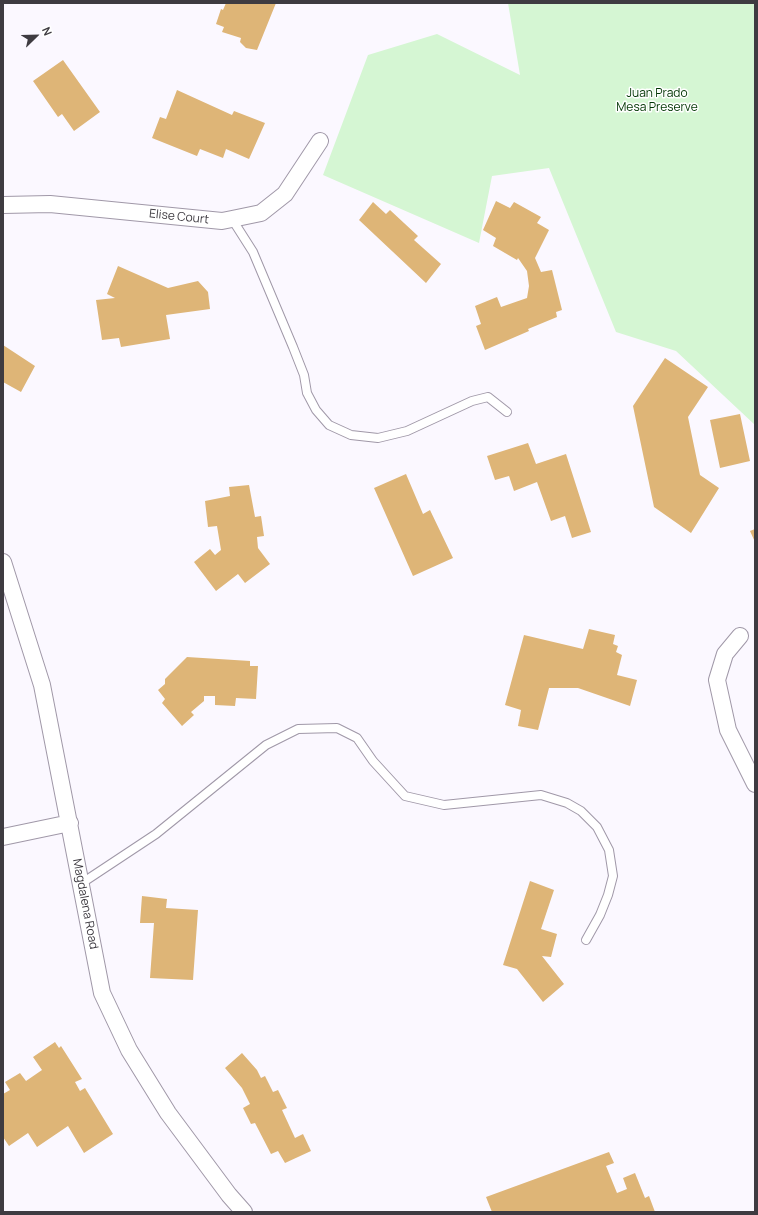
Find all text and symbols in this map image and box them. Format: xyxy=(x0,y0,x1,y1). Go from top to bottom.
north arrow xyxy=(16,16,56,56)
text: N xyxy=(39,25,56,38)
park label: Juan Prado Mesa Preserve xyxy=(616,87,698,115)
street label: Elise Court xyxy=(148,207,210,227)
street label: Magdalena Road xyxy=(69,858,101,950)

